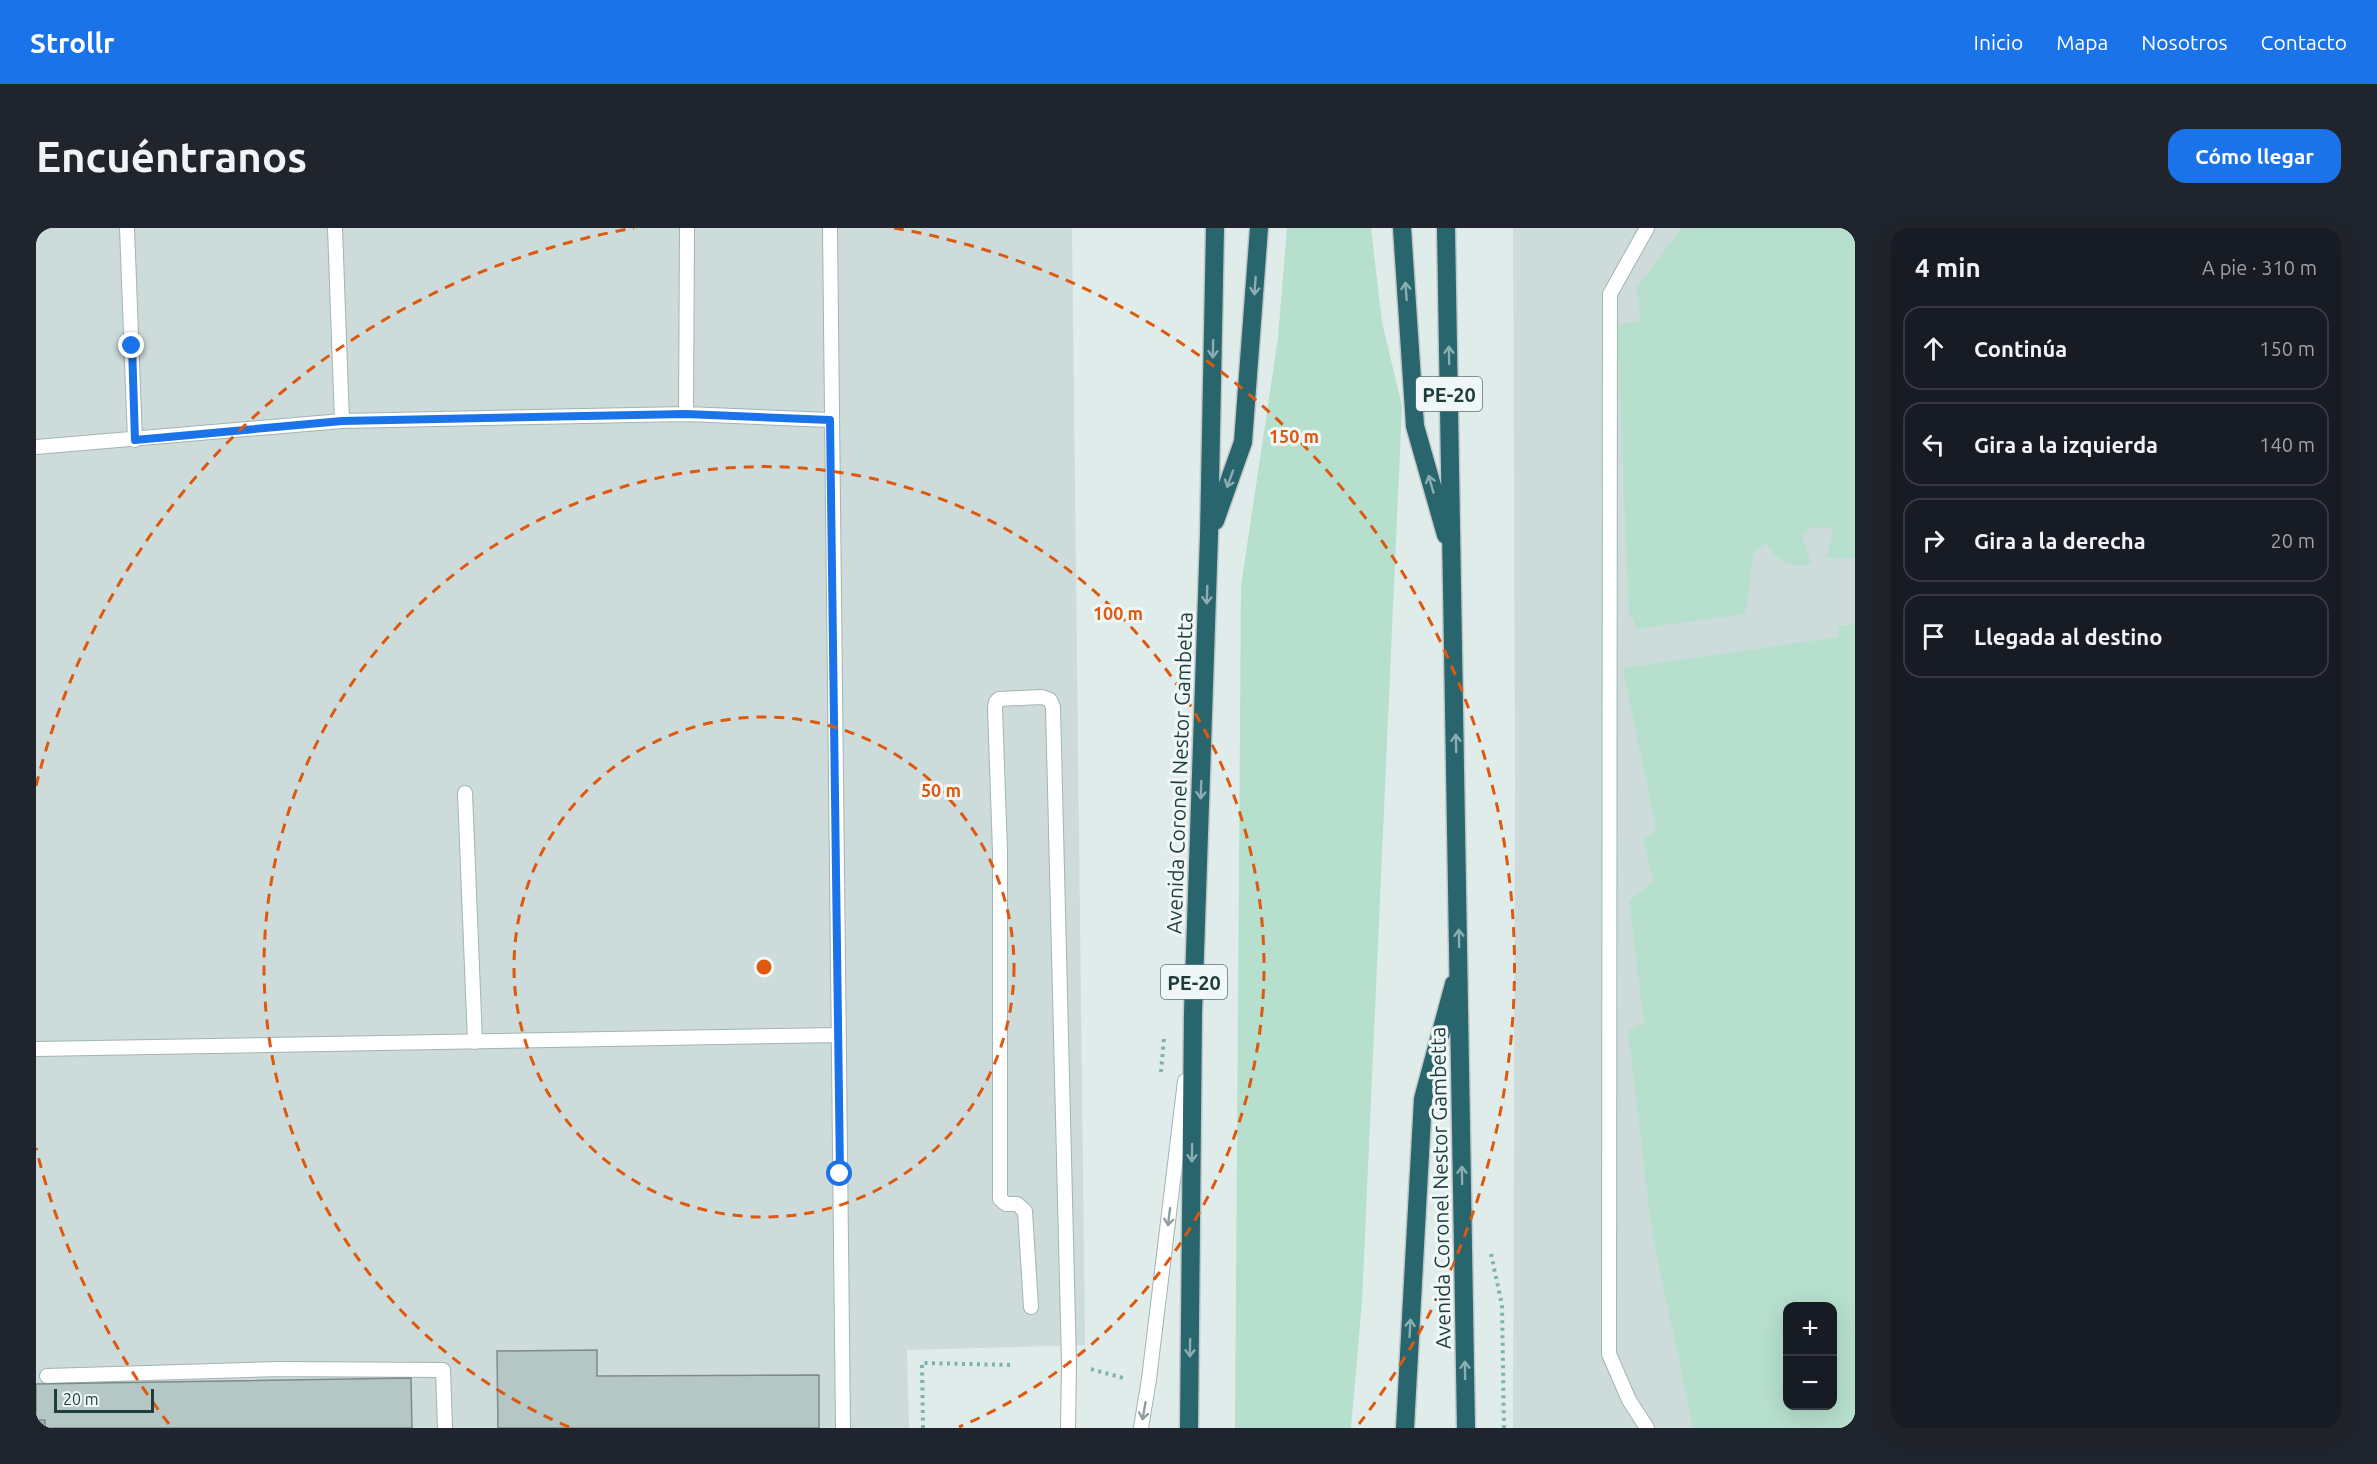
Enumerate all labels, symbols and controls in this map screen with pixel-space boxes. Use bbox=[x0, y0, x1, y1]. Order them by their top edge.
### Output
text: Strollr bbox=[30, 27, 115, 58]
text: Inicio bbox=[1974, 30, 2023, 54]
text: Mapa bbox=[2056, 30, 2108, 54]
text: Nosotros bbox=[2141, 30, 2228, 54]
text: Contacto bbox=[2261, 30, 2347, 54]
button: Cómo llegar bbox=[2168, 129, 2341, 183]
text: Encuéntranos bbox=[36, 133, 307, 180]
text: 4 min bbox=[1915, 253, 1981, 282]
text: A pie · 310 m bbox=[2202, 256, 2317, 279]
one-way arrow bbox=[1249, 276, 1260, 296]
one-way arrow bbox=[1400, 282, 1411, 302]
route end bbox=[118, 332, 144, 358]
icon: ahead bbox=[1917, 332, 1950, 365]
text: Continúa bbox=[1974, 336, 2067, 361]
text: 150 m bbox=[2259, 337, 2315, 360]
one-way arrow bbox=[1207, 339, 1218, 359]
one-way arrow bbox=[1443, 345, 1454, 365]
road number: PE-20 bbox=[1416, 377, 1482, 411]
text: 150 m bbox=[1269, 426, 1319, 446]
icon: left bbox=[1917, 428, 1950, 461]
text: Gira a la izquierda bbox=[1974, 432, 2158, 457]
text: 140 m bbox=[2259, 433, 2315, 456]
one-way arrow bbox=[1223, 469, 1234, 487]
one-way arrow bbox=[1425, 474, 1436, 493]
icon: right bbox=[1917, 524, 1950, 557]
text: Gira a la derecha bbox=[1974, 528, 2146, 553]
text: 20 m bbox=[2271, 529, 2315, 552]
one-way arrow bbox=[1201, 584, 1213, 604]
text: 100 m bbox=[1093, 603, 1143, 623]
street label: Avenida Coronel Nestor Gambetta bbox=[1161, 611, 1197, 935]
icon: arrive bbox=[1917, 620, 1950, 653]
text: Llegada al destino bbox=[1974, 624, 2162, 649]
one-way arrow bbox=[1450, 733, 1462, 753]
one-way arrow bbox=[1195, 779, 1206, 799]
text: 50 m bbox=[921, 780, 961, 800]
one-way arrow bbox=[1453, 928, 1465, 948]
centre of rings bbox=[754, 957, 774, 977]
road number: PE-20 bbox=[1161, 965, 1227, 999]
street label: Avenida Coronel Nestor Gambetta bbox=[1425, 1027, 1455, 1349]
one-way arrow bbox=[1186, 1142, 1198, 1162]
route start bbox=[826, 1160, 852, 1186]
one-way arrow bbox=[1457, 1165, 1468, 1185]
one-way arrow bbox=[1163, 1207, 1174, 1227]
map controls bbox=[1783, 1302, 1837, 1410]
button: + bbox=[1783, 1302, 1837, 1356]
one-way arrow bbox=[1405, 1318, 1416, 1338]
one-way arrow bbox=[1184, 1337, 1196, 1357]
button: − bbox=[1783, 1356, 1837, 1410]
one-way arrow bbox=[1459, 1360, 1471, 1380]
scale bar bbox=[54, 1386, 154, 1414]
text: 20 m bbox=[63, 1390, 99, 1408]
one-way arrow bbox=[1138, 1400, 1149, 1420]

